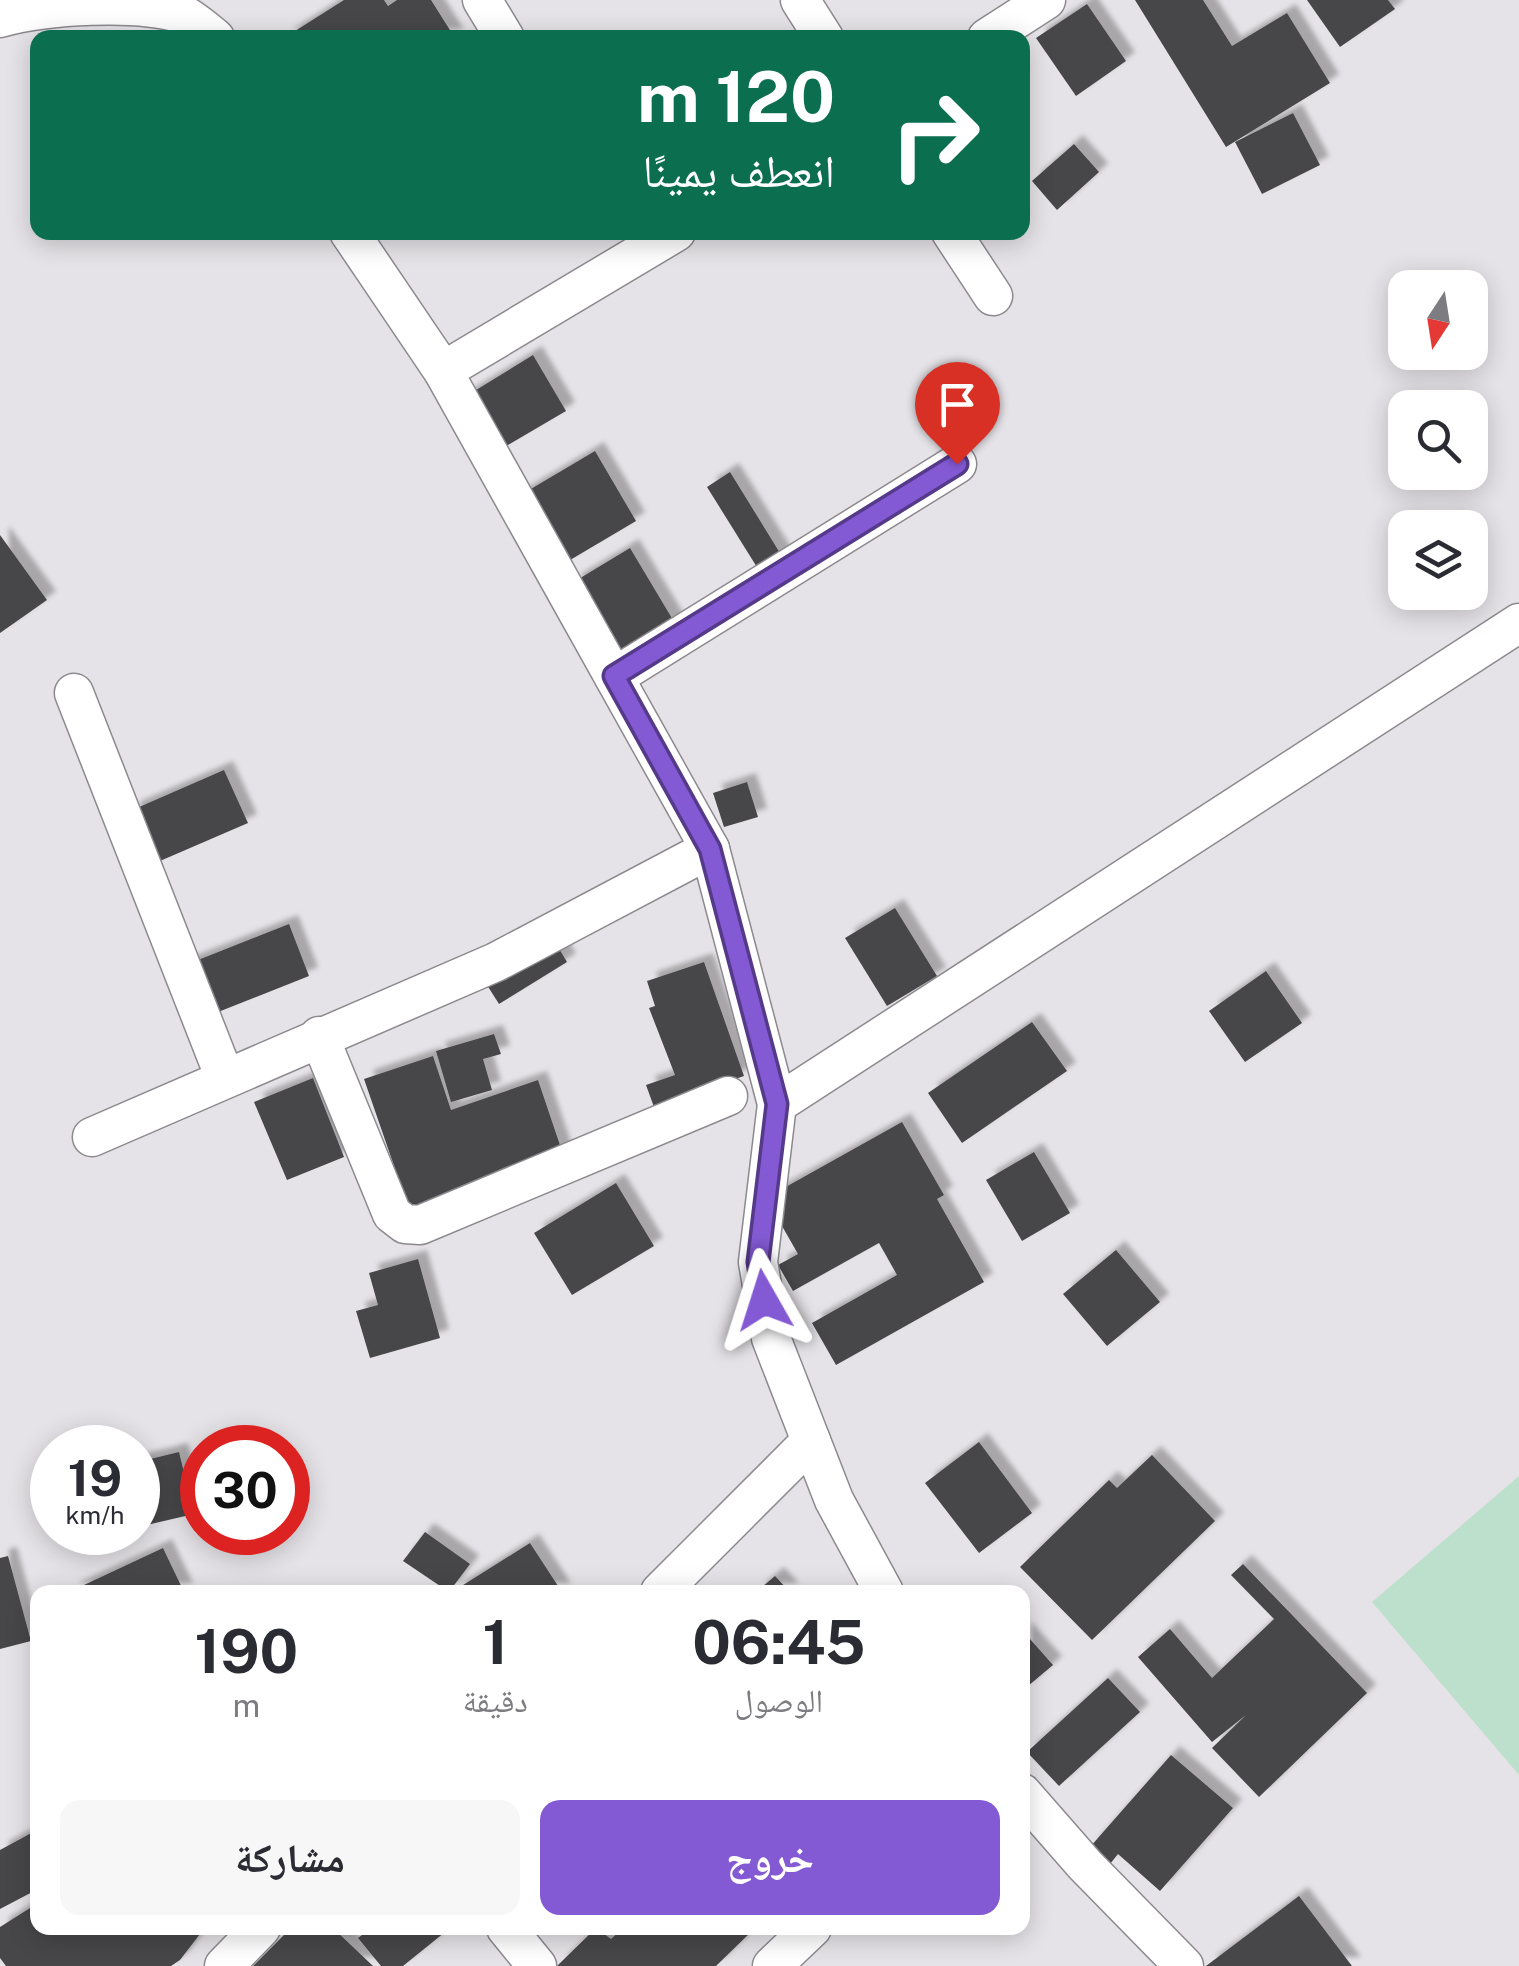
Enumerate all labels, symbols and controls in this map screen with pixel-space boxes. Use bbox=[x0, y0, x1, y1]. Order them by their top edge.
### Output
text: 120 m bbox=[637, 55, 835, 138]
icon: right bbox=[870, 70, 1000, 200]
text: انعطف يمينًا bbox=[643, 144, 835, 197]
north arrow bbox=[1388, 270, 1488, 370]
map controls bbox=[1388, 270, 1488, 610]
pin bbox=[915, 362, 1000, 465]
icon: arrive bbox=[930, 377, 985, 432]
button: search bbox=[1388, 390, 1488, 490]
button: layers bbox=[1388, 510, 1488, 610]
position arrow bbox=[712, 1248, 816, 1352]
speed limit sign: 30 bbox=[180, 1425, 310, 1555]
text: 19 bbox=[68, 1448, 122, 1507]
text: km/h bbox=[66, 1500, 124, 1530]
text: 1 bbox=[482, 1607, 508, 1678]
text: 06:45 bbox=[692, 1607, 866, 1678]
text: 190 bbox=[195, 1616, 298, 1687]
text: دقيقة bbox=[463, 1682, 528, 1719]
text: الوصول bbox=[735, 1682, 823, 1719]
text: m bbox=[233, 1687, 260, 1724]
button: مشاركة bbox=[60, 1800, 520, 1915]
button: خروج bbox=[540, 1800, 1000, 1915]

